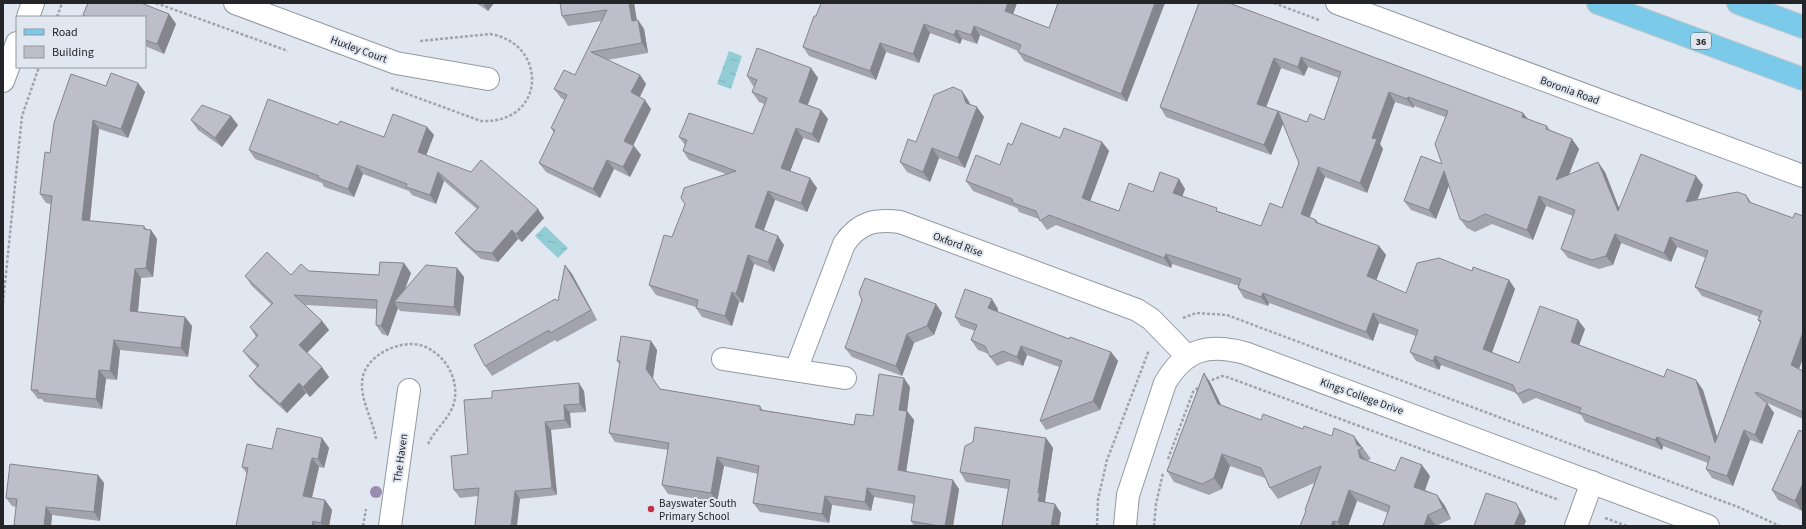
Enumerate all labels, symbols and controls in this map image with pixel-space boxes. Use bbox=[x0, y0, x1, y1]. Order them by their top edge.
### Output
legend bbox=[16, 16, 146, 68]
text: Road bbox=[52, 24, 78, 41]
street label: Huxley Court bbox=[328, 32, 390, 67]
road number: 36 bbox=[1691, 33, 1711, 49]
text: Building bbox=[52, 44, 94, 61]
street label: Boronia Road bbox=[1538, 73, 1602, 108]
street label: Oxford Rise bbox=[931, 229, 985, 261]
street label: Kings College Drive bbox=[1318, 374, 1406, 419]
street label: The Haven bbox=[390, 433, 411, 483]
place label: Bayswater South Primary School bbox=[659, 496, 737, 524]
marker: Bayswater South Primary School bbox=[646, 504, 656, 514]

